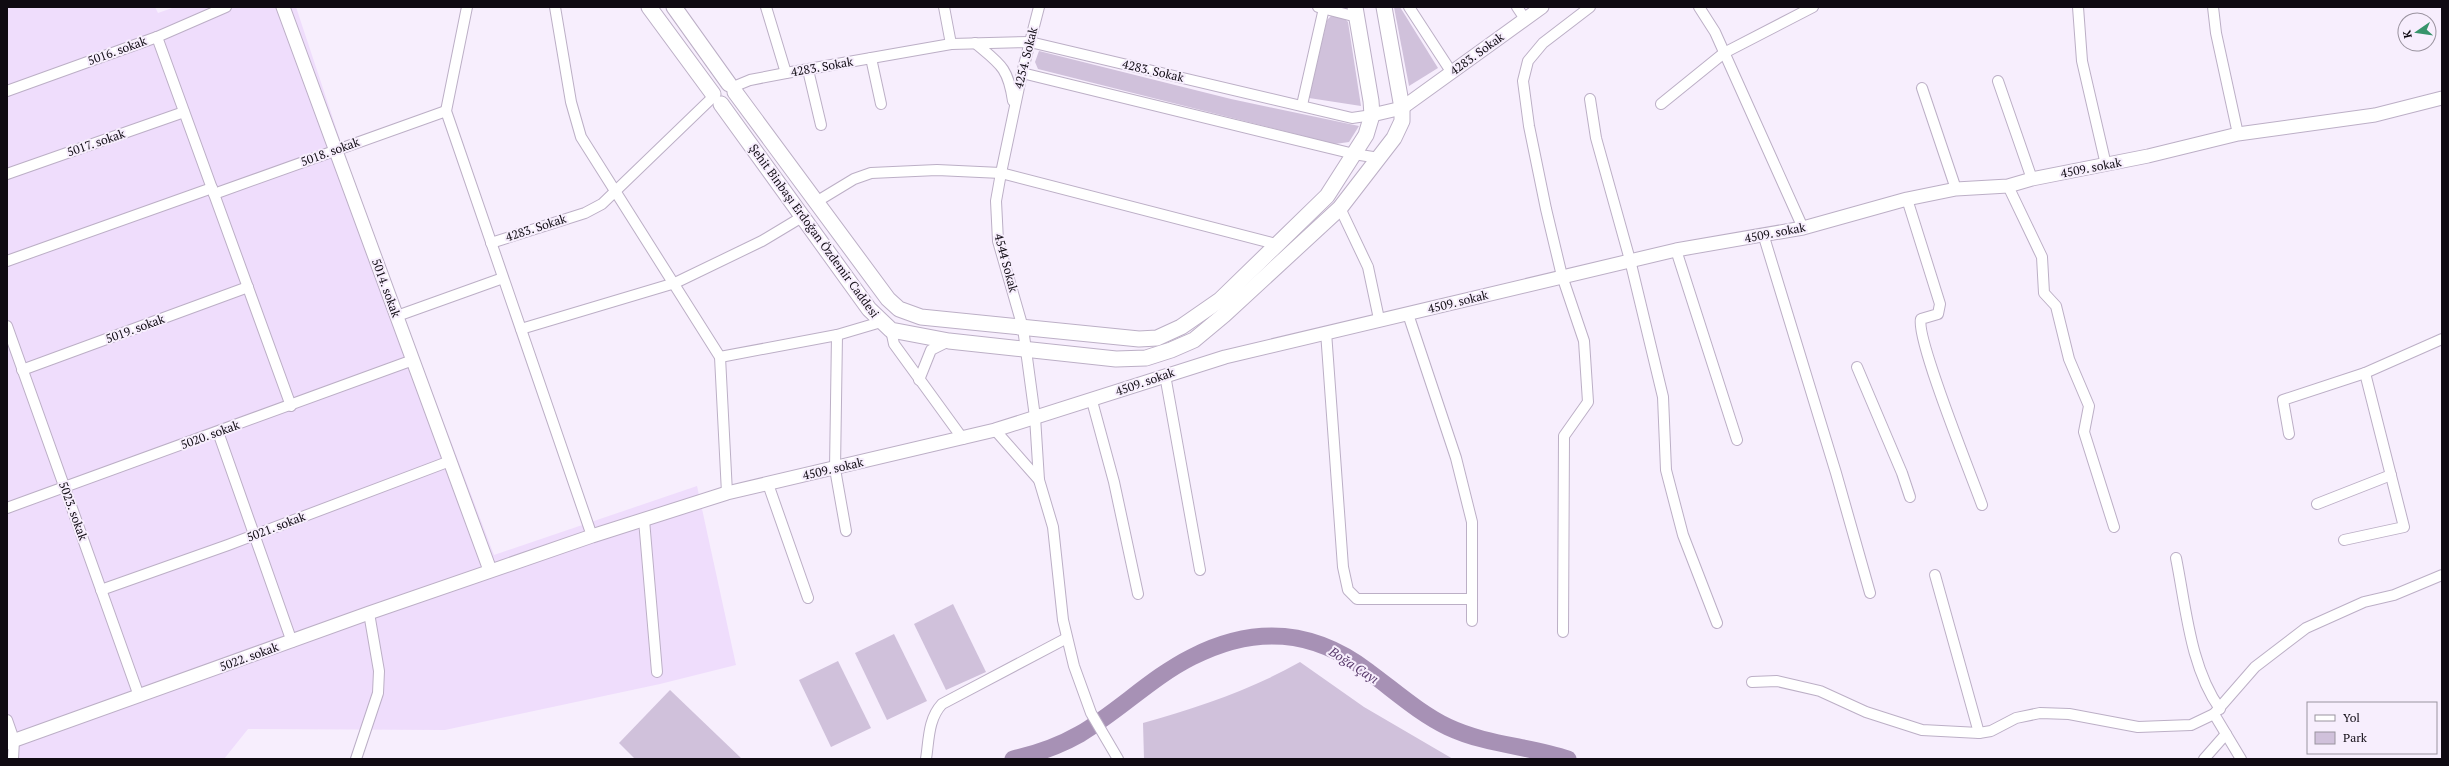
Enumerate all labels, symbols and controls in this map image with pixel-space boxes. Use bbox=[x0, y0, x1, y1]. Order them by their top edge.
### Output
north arrow bbox=[2397, 12, 2437, 52]
street label: 4254. Sokak bbox=[1011, 25, 1041, 90]
street label: 4283. Sokak bbox=[1447, 29, 1507, 78]
text: K bbox=[2400, 29, 2415, 40]
street label: 5016. sokak bbox=[85, 33, 149, 68]
street label: 4283. Sokak bbox=[790, 54, 855, 79]
street label: 4283. Sokak bbox=[1121, 56, 1186, 85]
street label: 5017. sokak bbox=[65, 125, 128, 159]
street label: 5018. sokak bbox=[298, 134, 362, 169]
street label: Şehit Binbaşı Erdoğan Özdemir Caddesi bbox=[746, 141, 883, 321]
street label: 4509. sokak bbox=[2059, 154, 2123, 181]
street label: 4283. Sokak bbox=[504, 210, 569, 244]
street label: 4509. sokak bbox=[1743, 219, 1807, 246]
street label: 4544 Sokak bbox=[991, 232, 1022, 295]
street label: 5014. sokak bbox=[369, 256, 404, 320]
street label: 4509. sokak bbox=[1426, 287, 1490, 316]
street label: 5019. sokak bbox=[103, 311, 167, 346]
street label: 4509. sokak bbox=[1113, 364, 1177, 399]
street label: 5020. sokak bbox=[178, 417, 242, 452]
street label: 4509. sokak bbox=[801, 454, 865, 483]
street label: 5023. sokak bbox=[56, 479, 91, 543]
street label: 5021. sokak bbox=[244, 508, 308, 545]
street label: 5022. sokak bbox=[217, 639, 281, 674]
water label: Boğa Çayı bbox=[1325, 642, 1382, 688]
legend bbox=[2307, 702, 2437, 754]
text: Yol bbox=[2343, 710, 2360, 725]
text: Park bbox=[2343, 730, 2368, 745]

